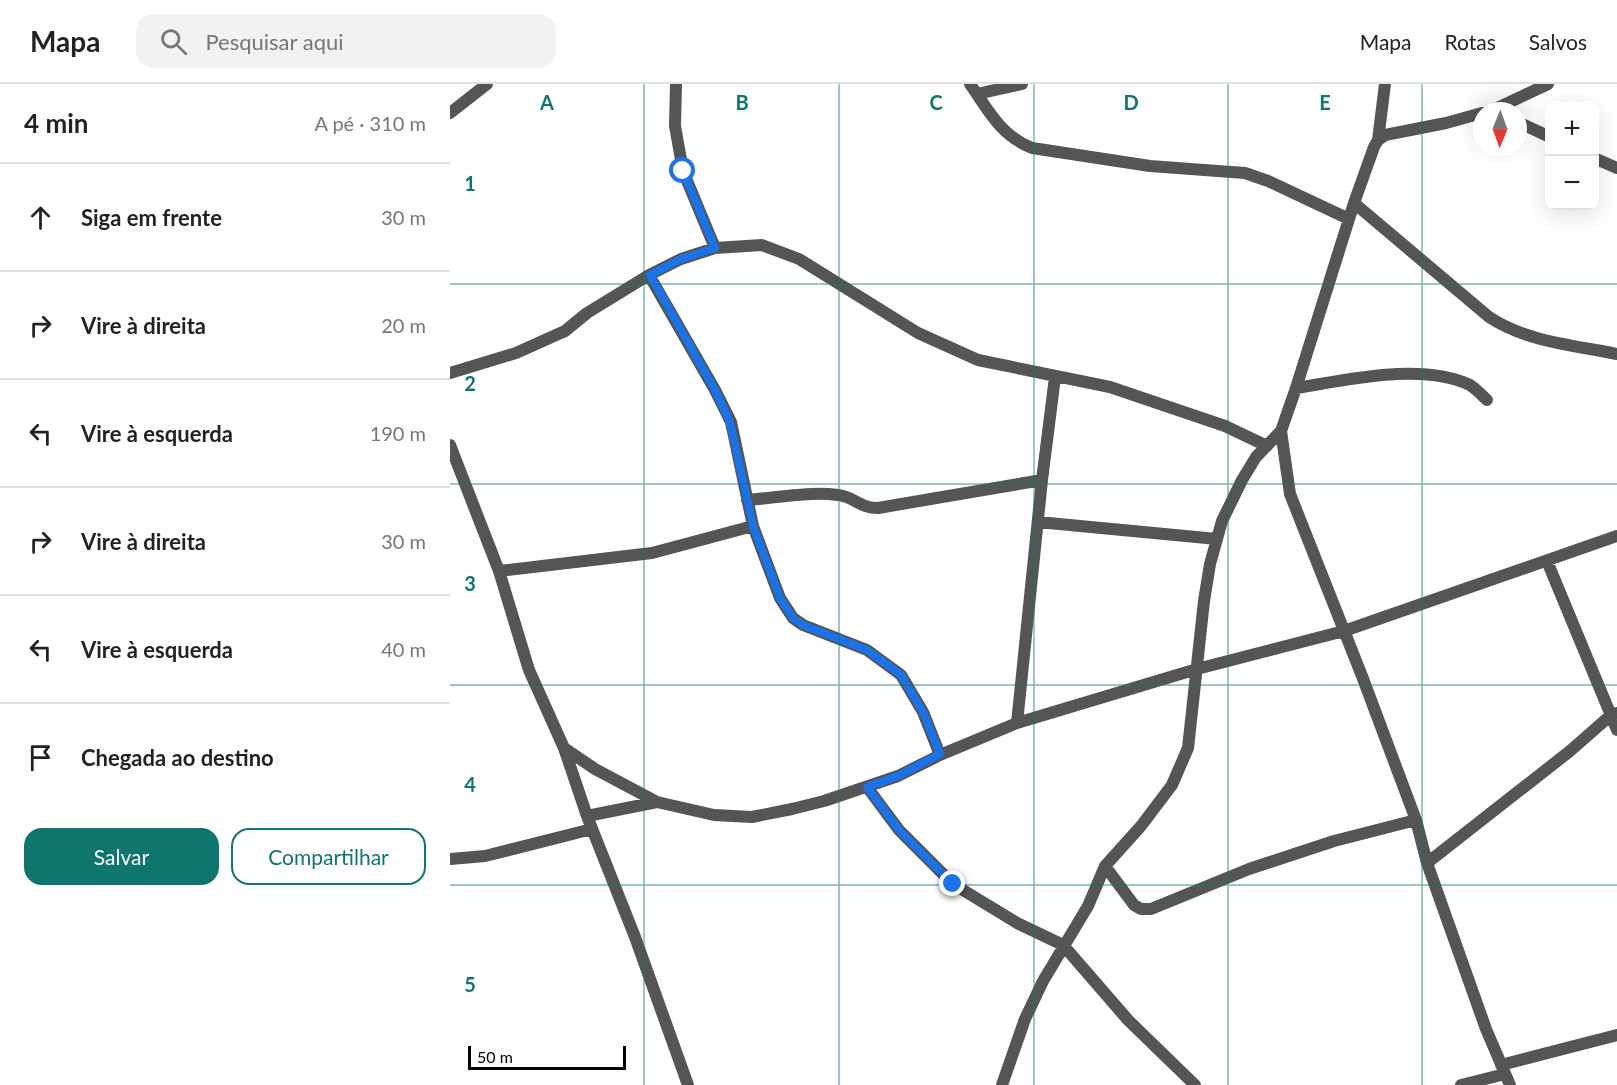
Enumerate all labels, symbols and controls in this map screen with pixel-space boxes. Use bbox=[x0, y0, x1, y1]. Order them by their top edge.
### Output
search box bbox=[136, 14, 556, 68]
text: Mapa bbox=[30, 24, 100, 58]
icon: search bbox=[157, 25, 190, 58]
text: Pesquisar aqui bbox=[205, 28, 344, 55]
text: Mapa bbox=[1360, 29, 1412, 54]
text: Rotas bbox=[1445, 29, 1496, 54]
text: Salvos bbox=[1529, 29, 1587, 54]
text: A bbox=[539, 90, 554, 114]
text: B bbox=[735, 90, 749, 114]
text: C bbox=[929, 90, 943, 114]
text: D bbox=[1123, 90, 1139, 114]
text: E bbox=[1319, 90, 1331, 114]
north arrow bbox=[1473, 102, 1527, 156]
map controls bbox=[1545, 102, 1599, 210]
button: + bbox=[1545, 102, 1599, 156]
text: 4 min bbox=[24, 107, 88, 139]
text: A pé · 310 m bbox=[314, 111, 426, 135]
button: − bbox=[1545, 156, 1599, 210]
route start bbox=[669, 157, 695, 183]
text: 1 bbox=[464, 171, 476, 195]
icon: ahead bbox=[24, 201, 57, 234]
text: Siga em frente bbox=[81, 204, 222, 231]
text: 30 m bbox=[381, 205, 426, 229]
icon: right bbox=[24, 309, 57, 342]
text: Vire à direita bbox=[81, 312, 206, 339]
text: 20 m bbox=[381, 313, 426, 337]
text: 2 bbox=[464, 371, 476, 395]
icon: left bbox=[24, 417, 57, 450]
text: Vire à esquerda bbox=[81, 420, 233, 447]
text: 190 m bbox=[370, 421, 426, 445]
icon: right bbox=[24, 525, 57, 558]
text: Vire à direita bbox=[81, 528, 206, 555]
text: 30 m bbox=[381, 529, 426, 553]
text: 3 bbox=[464, 571, 476, 595]
icon: left bbox=[24, 633, 57, 666]
text: Vire à esquerda bbox=[81, 636, 233, 663]
text: 40 m bbox=[381, 637, 426, 661]
icon: arrive bbox=[24, 741, 57, 774]
text: Chegada ao destino bbox=[81, 744, 274, 771]
text: 4 bbox=[464, 772, 476, 796]
button: Salvar bbox=[24, 828, 219, 885]
button: Compartilhar bbox=[231, 828, 426, 885]
route end bbox=[939, 870, 965, 896]
text: 5 bbox=[464, 972, 476, 996]
scale bar bbox=[468, 1043, 626, 1070]
text: 50 m bbox=[477, 1047, 513, 1066]

